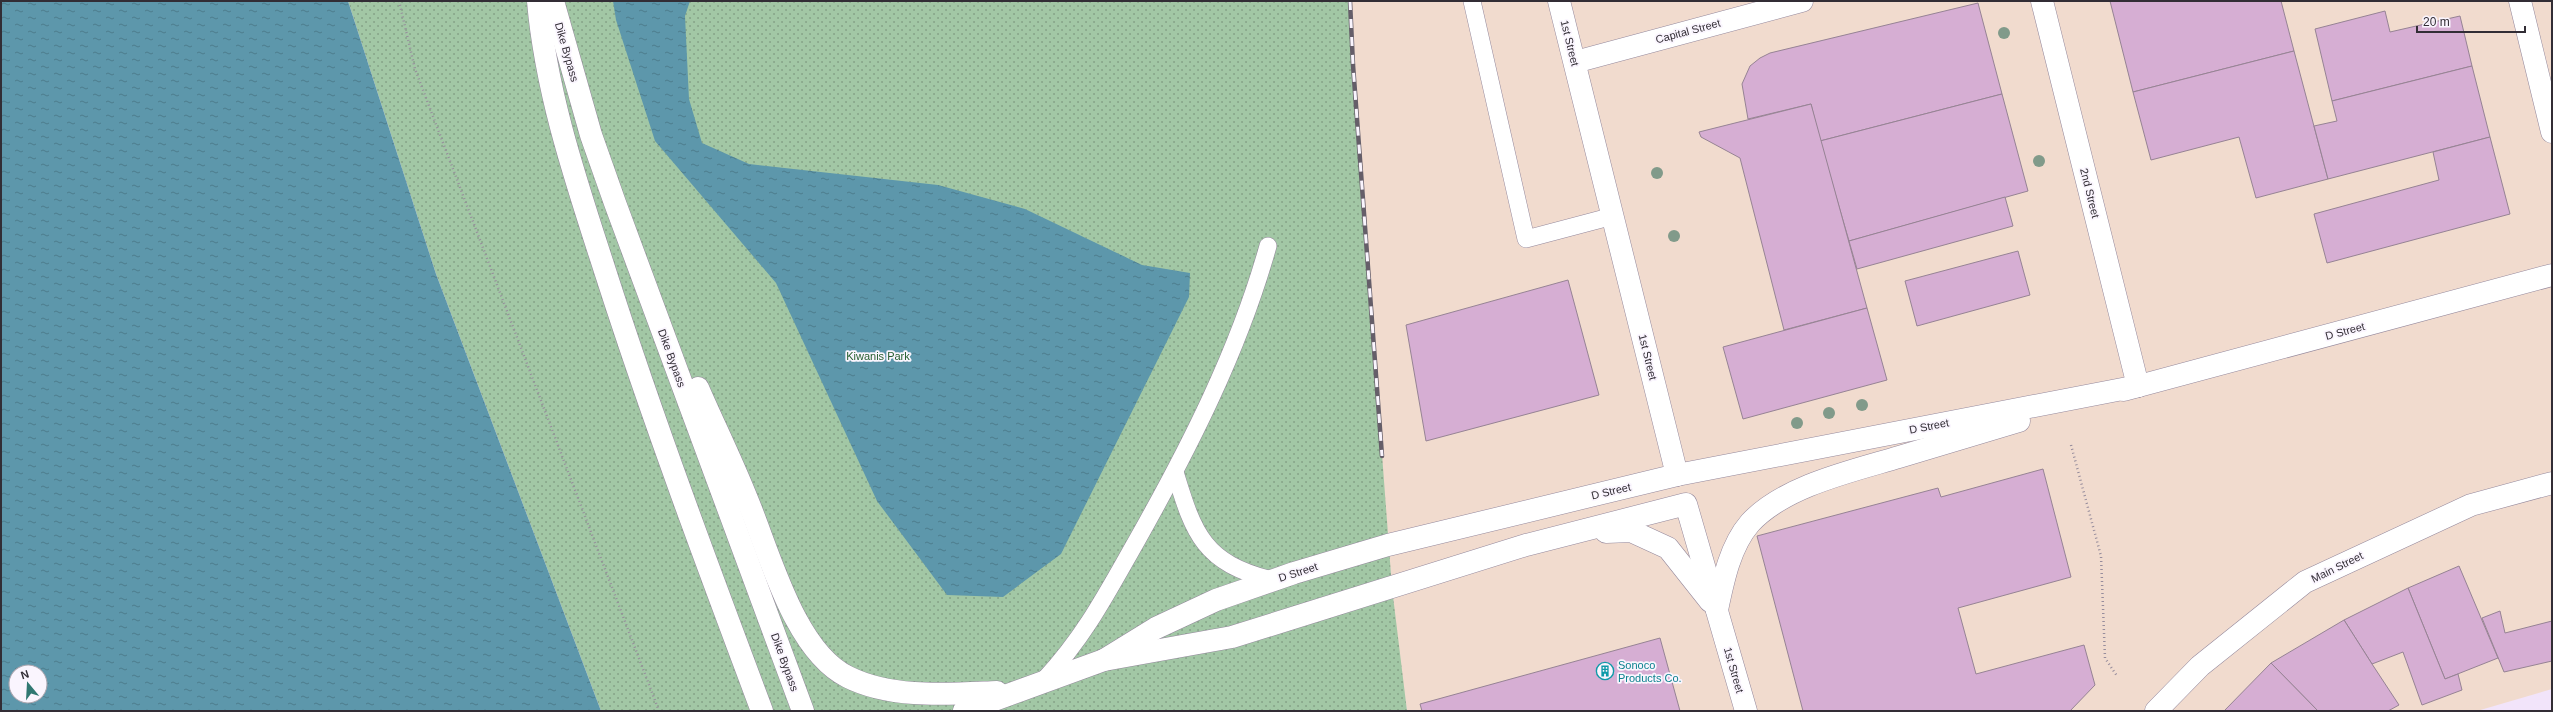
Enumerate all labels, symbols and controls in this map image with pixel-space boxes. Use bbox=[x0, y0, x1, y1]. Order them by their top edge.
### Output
scale bar bbox=[2417, 8, 2525, 34]
text: 20 m bbox=[2423, 15, 2450, 29]
street label: Capital Street bbox=[1654, 17, 1722, 45]
street label: 1st Street bbox=[1558, 19, 1582, 67]
street label: Dike Bypass bbox=[553, 21, 581, 84]
street label: 2nd Street bbox=[2078, 167, 2102, 219]
street label: D Street bbox=[2324, 320, 2366, 342]
street label: Dike Bypass bbox=[656, 327, 688, 389]
street label: 1st Street bbox=[1636, 333, 1660, 381]
park label: Kiwanis Park bbox=[846, 350, 910, 362]
street label: D Street bbox=[1908, 416, 1950, 436]
street label: D Street bbox=[1590, 481, 1632, 501]
street label: Main Street bbox=[2309, 549, 2365, 585]
street label: D Street bbox=[1277, 560, 1319, 584]
street label: Dike Bypass bbox=[769, 631, 801, 693]
street label: 1st Street bbox=[1722, 646, 1746, 694]
place label: Sonoco Products Co. bbox=[1618, 659, 1682, 684]
building icon: Sonoco Products Co. bbox=[1595, 661, 1615, 681]
north arrow bbox=[8, 664, 48, 704]
text: N bbox=[19, 668, 31, 681]

